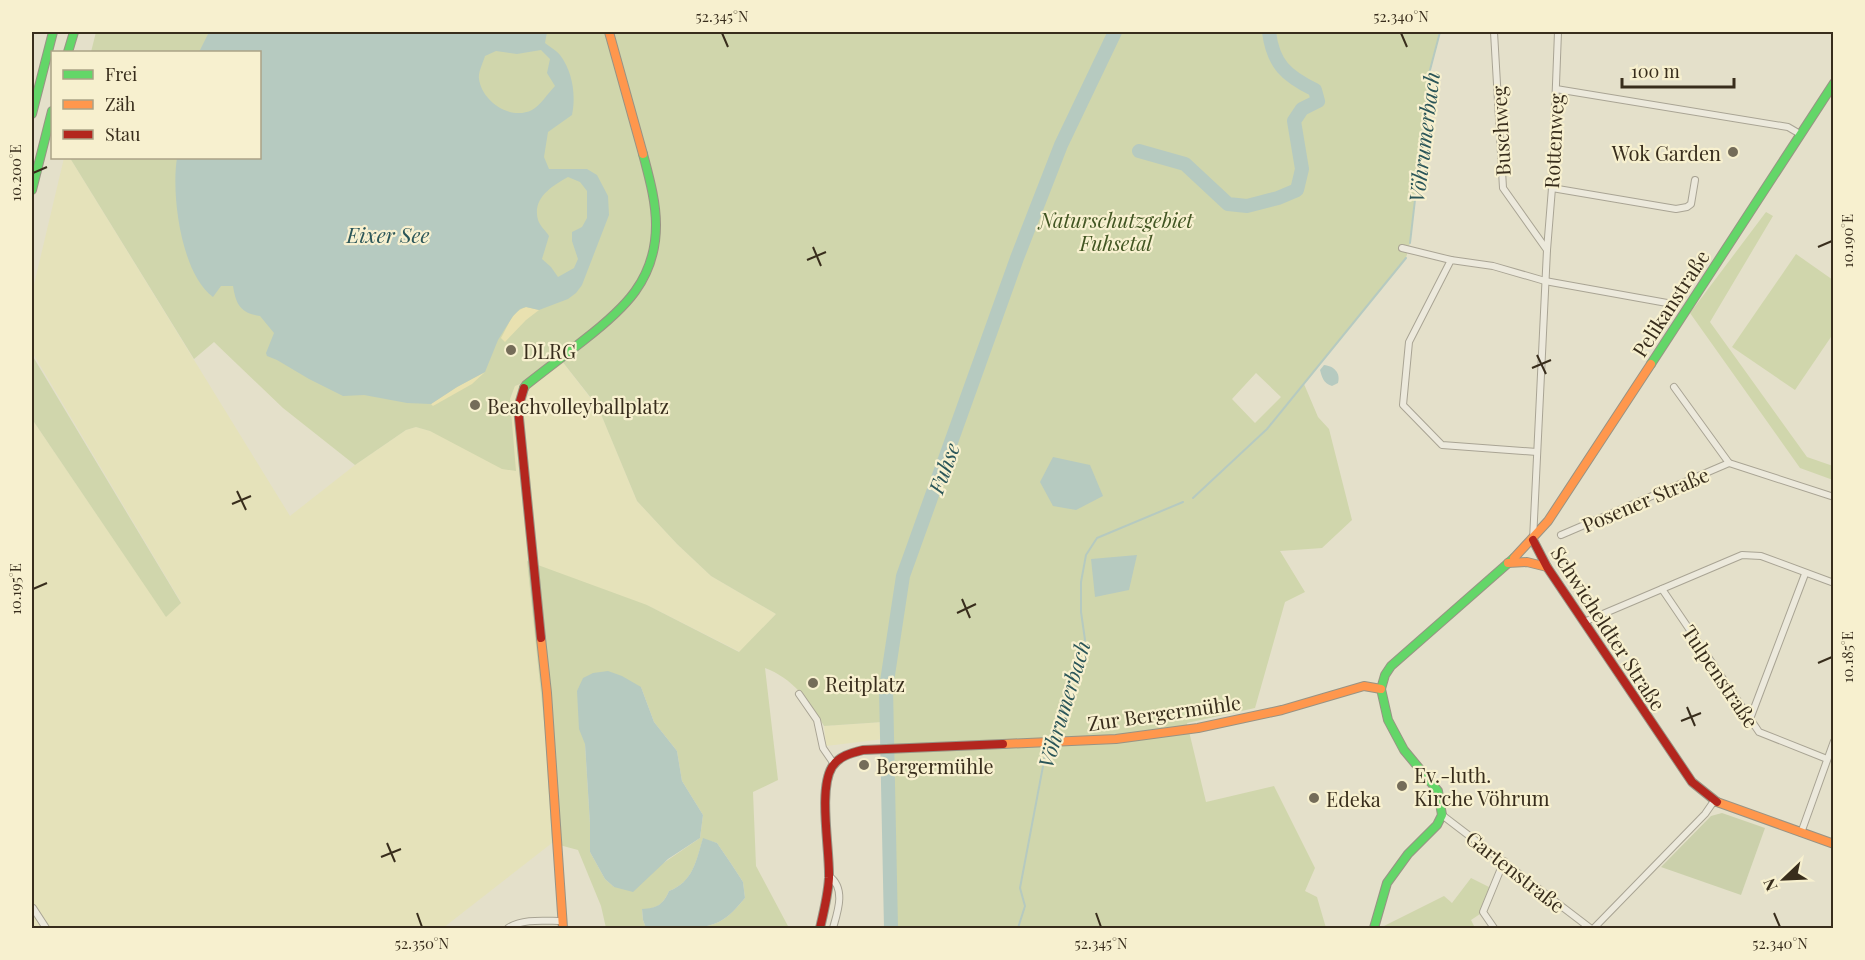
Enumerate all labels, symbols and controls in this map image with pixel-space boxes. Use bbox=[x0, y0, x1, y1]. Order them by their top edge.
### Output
text: 52.345°N bbox=[695, 6, 749, 26]
text: 52.340°N bbox=[1373, 6, 1429, 26]
legend bbox=[51, 51, 261, 159]
scale bar bbox=[1622, 51, 1734, 89]
text: 100 m bbox=[1631, 59, 1680, 83]
text: Frei bbox=[105, 62, 137, 86]
water label: Vöhrumerbach bbox=[1401, 70, 1445, 204]
street label: Buschweg bbox=[1484, 85, 1516, 177]
text: Zäh bbox=[105, 92, 136, 116]
street label: Rottenweg bbox=[1537, 92, 1569, 189]
text: Stau bbox=[105, 122, 141, 146]
place label: Wok Garden bbox=[1611, 139, 1721, 166]
text: 10.200°E bbox=[5, 144, 25, 202]
marker: Wok Garden bbox=[1726, 145, 1740, 159]
park label: Naturschutzgebiet Fuhsetal bbox=[1037, 206, 1194, 256]
text: 10.190°E bbox=[1837, 214, 1857, 268]
water label: Eixer See bbox=[345, 220, 430, 248]
street label: Pelikanstraße bbox=[1625, 244, 1715, 362]
place label: DLRG bbox=[523, 337, 576, 364]
marker: DLRG bbox=[504, 343, 518, 357]
place label: Beachvolleyballplatz bbox=[487, 392, 669, 419]
marker: Beachvolleyballplatz bbox=[468, 398, 482, 412]
water label: Fuhse bbox=[921, 439, 965, 498]
street label: Posener Straße bbox=[1577, 460, 1713, 538]
street label: Schwicheldter Straße bbox=[1546, 540, 1672, 716]
text: 10.195°E bbox=[5, 563, 25, 615]
street label: Tulpenstraße bbox=[1677, 619, 1765, 733]
text: 10.185°E bbox=[1837, 631, 1857, 683]
water label: Vöhrumerbach bbox=[1030, 637, 1096, 771]
place label: Reitplatz bbox=[825, 670, 905, 697]
marker: Reitplatz bbox=[806, 676, 820, 690]
street label: Zur Bergermühle bbox=[1086, 688, 1242, 736]
place label: Bergermühle bbox=[876, 752, 994, 779]
marker: Bergermühle bbox=[857, 758, 871, 772]
place label: Ev.-luth. Kirche Vöhrum bbox=[1414, 761, 1550, 811]
marker: Ev.-luth. Kirche Vöhrum bbox=[1395, 779, 1409, 793]
place label: Edeka bbox=[1326, 785, 1381, 812]
marker: Edeka bbox=[1307, 791, 1321, 805]
street label: Gartenstraße bbox=[1461, 824, 1571, 918]
north arrow bbox=[1754, 849, 1814, 909]
text: N bbox=[1758, 875, 1782, 894]
text: 52.350°N bbox=[395, 933, 450, 953]
text: 52.345°N bbox=[1074, 933, 1128, 953]
text: 52.340°N bbox=[1752, 933, 1808, 953]

